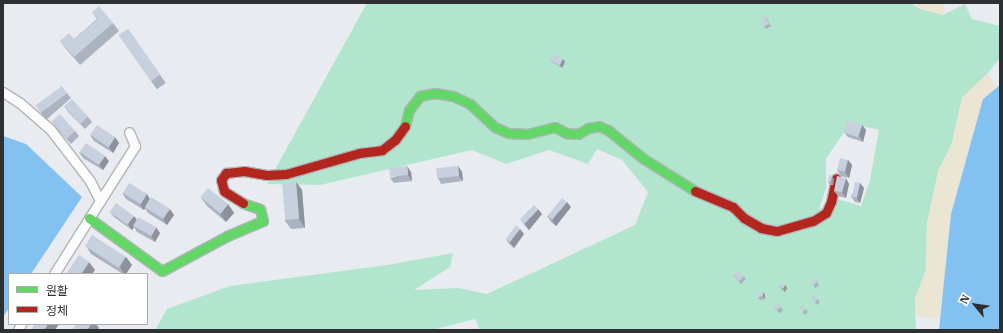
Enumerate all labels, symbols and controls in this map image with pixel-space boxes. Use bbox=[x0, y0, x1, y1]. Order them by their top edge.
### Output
legend bbox=[8, 273, 148, 325]
text: 원활 bbox=[46, 283, 68, 298]
north arrow bbox=[955, 285, 995, 325]
text: N bbox=[956, 292, 973, 306]
text: 정체 bbox=[46, 303, 68, 318]

